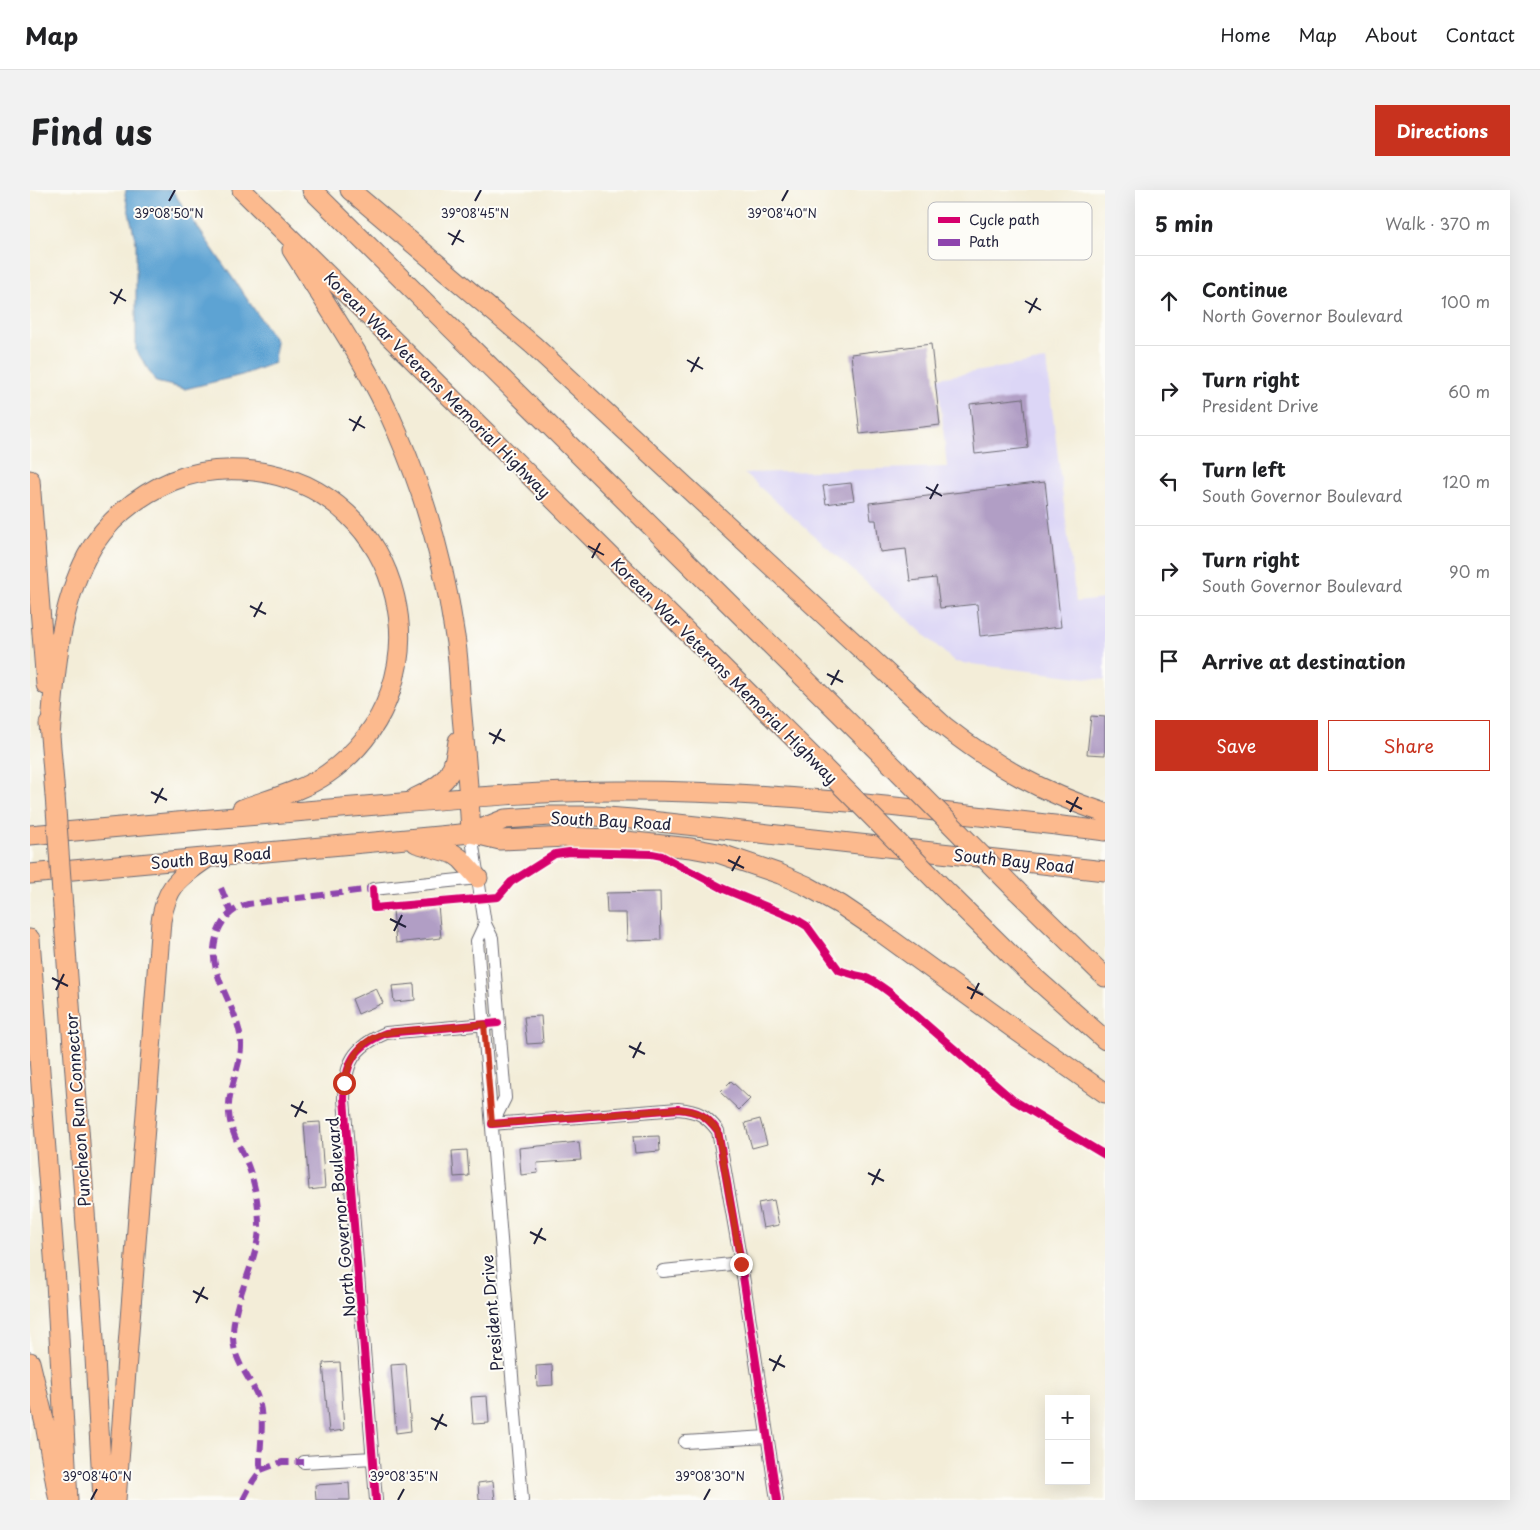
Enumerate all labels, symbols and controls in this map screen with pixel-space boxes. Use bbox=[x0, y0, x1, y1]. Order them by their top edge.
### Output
text: Map bbox=[25, 17, 78, 53]
text: Home bbox=[1220, 21, 1270, 48]
text: Map bbox=[1298, 21, 1337, 48]
text: About bbox=[1365, 21, 1417, 48]
text: Contact bbox=[1445, 21, 1515, 48]
text: Find us bbox=[30, 104, 152, 157]
button: Directions bbox=[1375, 105, 1510, 156]
legend bbox=[928, 202, 1092, 260]
text: 39°08'50"N bbox=[134, 204, 204, 222]
text: 39°08'45"N bbox=[441, 204, 509, 222]
text: 39°08'40"N bbox=[747, 204, 817, 222]
text: 5 min bbox=[1155, 207, 1213, 239]
text: Cycle path bbox=[969, 209, 1040, 230]
text: Walk · 370 m bbox=[1385, 211, 1490, 235]
text: Path bbox=[969, 231, 999, 252]
street label: Korean War Veterans Memorial Highway bbox=[319, 265, 557, 503]
text: Continue bbox=[1202, 275, 1288, 303]
icon: ahead bbox=[1155, 287, 1183, 315]
text: 100 m bbox=[1441, 289, 1490, 313]
text: North Governor Boulevard bbox=[1202, 303, 1403, 327]
text: Turn right bbox=[1202, 365, 1300, 393]
icon: right bbox=[1155, 377, 1183, 405]
text: 60 m bbox=[1448, 379, 1490, 403]
text: President Drive bbox=[1202, 393, 1319, 417]
text: Turn left bbox=[1202, 455, 1286, 483]
icon: left bbox=[1155, 467, 1183, 495]
text: 120 m bbox=[1443, 469, 1490, 493]
text: South Governor Boulevard bbox=[1202, 483, 1402, 507]
text: Turn right bbox=[1202, 545, 1300, 573]
street label: Korean War Veterans Memorial Highway bbox=[606, 551, 844, 789]
icon: right bbox=[1155, 557, 1183, 585]
text: 90 m bbox=[1449, 559, 1490, 583]
text: South Governor Boulevard bbox=[1202, 573, 1402, 597]
icon: arrive bbox=[1155, 647, 1183, 675]
text: Arrive at destination bbox=[1202, 647, 1406, 675]
button: Save bbox=[1155, 720, 1318, 771]
button: Share bbox=[1328, 720, 1490, 771]
street label: South Bay Road bbox=[550, 805, 672, 835]
street label: South Bay Road bbox=[150, 840, 272, 874]
street label: South Bay Road bbox=[953, 842, 1075, 878]
street label: Puncheon Run Connector bbox=[58, 1012, 96, 1208]
route start bbox=[333, 1072, 356, 1095]
street label: North Governor Boulevard bbox=[319, 1116, 361, 1318]
route end bbox=[730, 1253, 753, 1276]
street label: President Drive bbox=[474, 1254, 508, 1372]
map controls bbox=[1045, 1395, 1090, 1485]
button: + bbox=[1045, 1395, 1090, 1440]
button: − bbox=[1045, 1440, 1090, 1485]
text: 39°08'40"N bbox=[62, 1467, 132, 1485]
text: 39°08'35"N bbox=[370, 1467, 438, 1485]
text: 39°08'30"N bbox=[675, 1467, 745, 1485]

